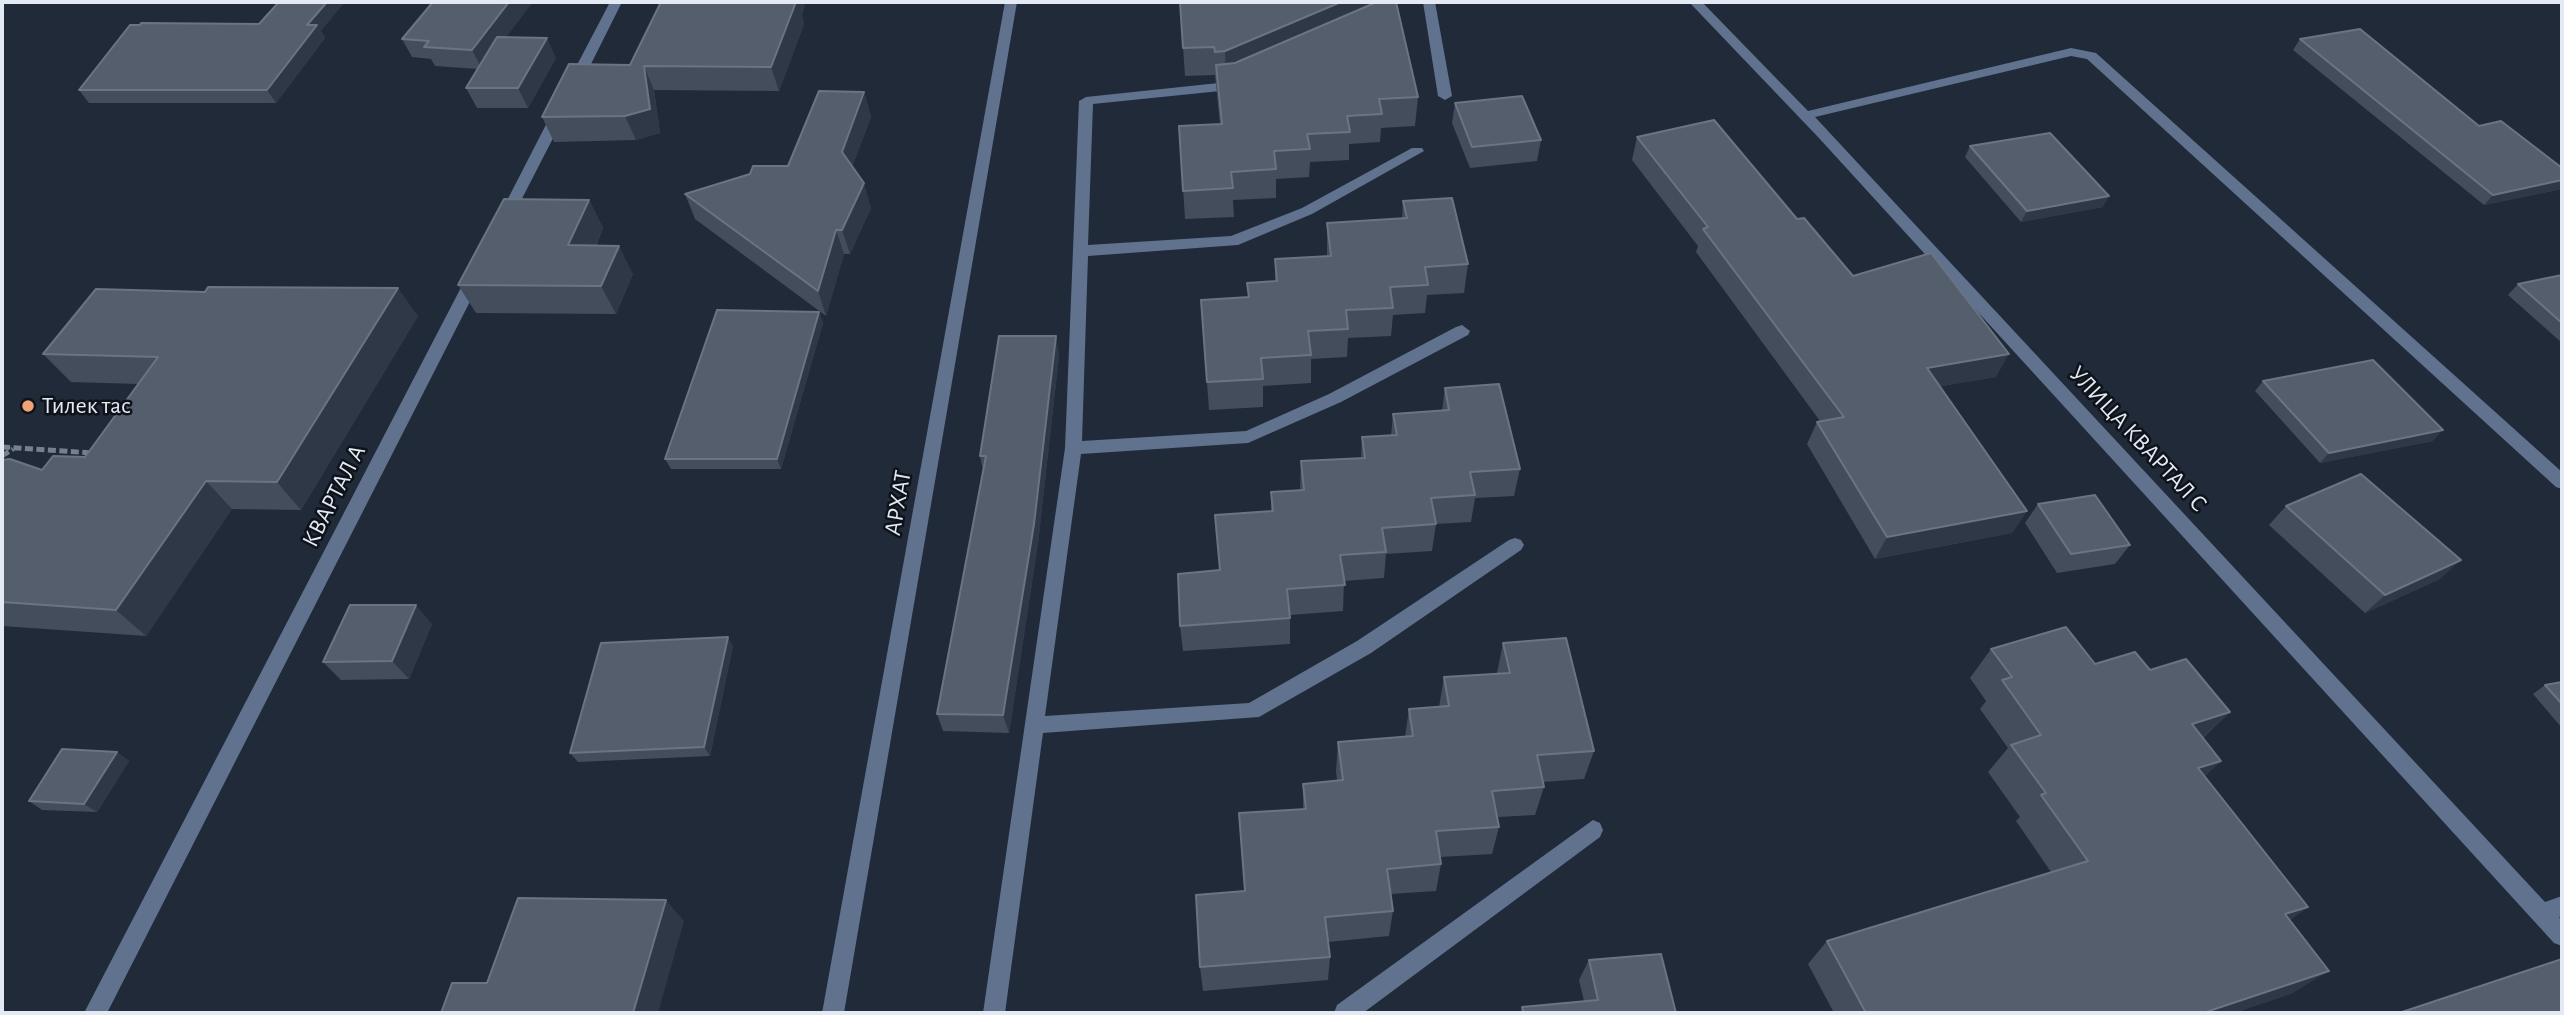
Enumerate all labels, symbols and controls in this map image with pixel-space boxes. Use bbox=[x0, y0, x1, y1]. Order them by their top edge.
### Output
street label: УЛИЦА КВАРТАЛ С bbox=[2063, 360, 2213, 518]
place label: Тилек тас bbox=[42, 392, 131, 420]
marker: Тилек тас bbox=[20, 398, 36, 414]
street label: КВАРТАЛ А bbox=[296, 440, 372, 552]
street label: АРХАТ bbox=[878, 468, 918, 538]

